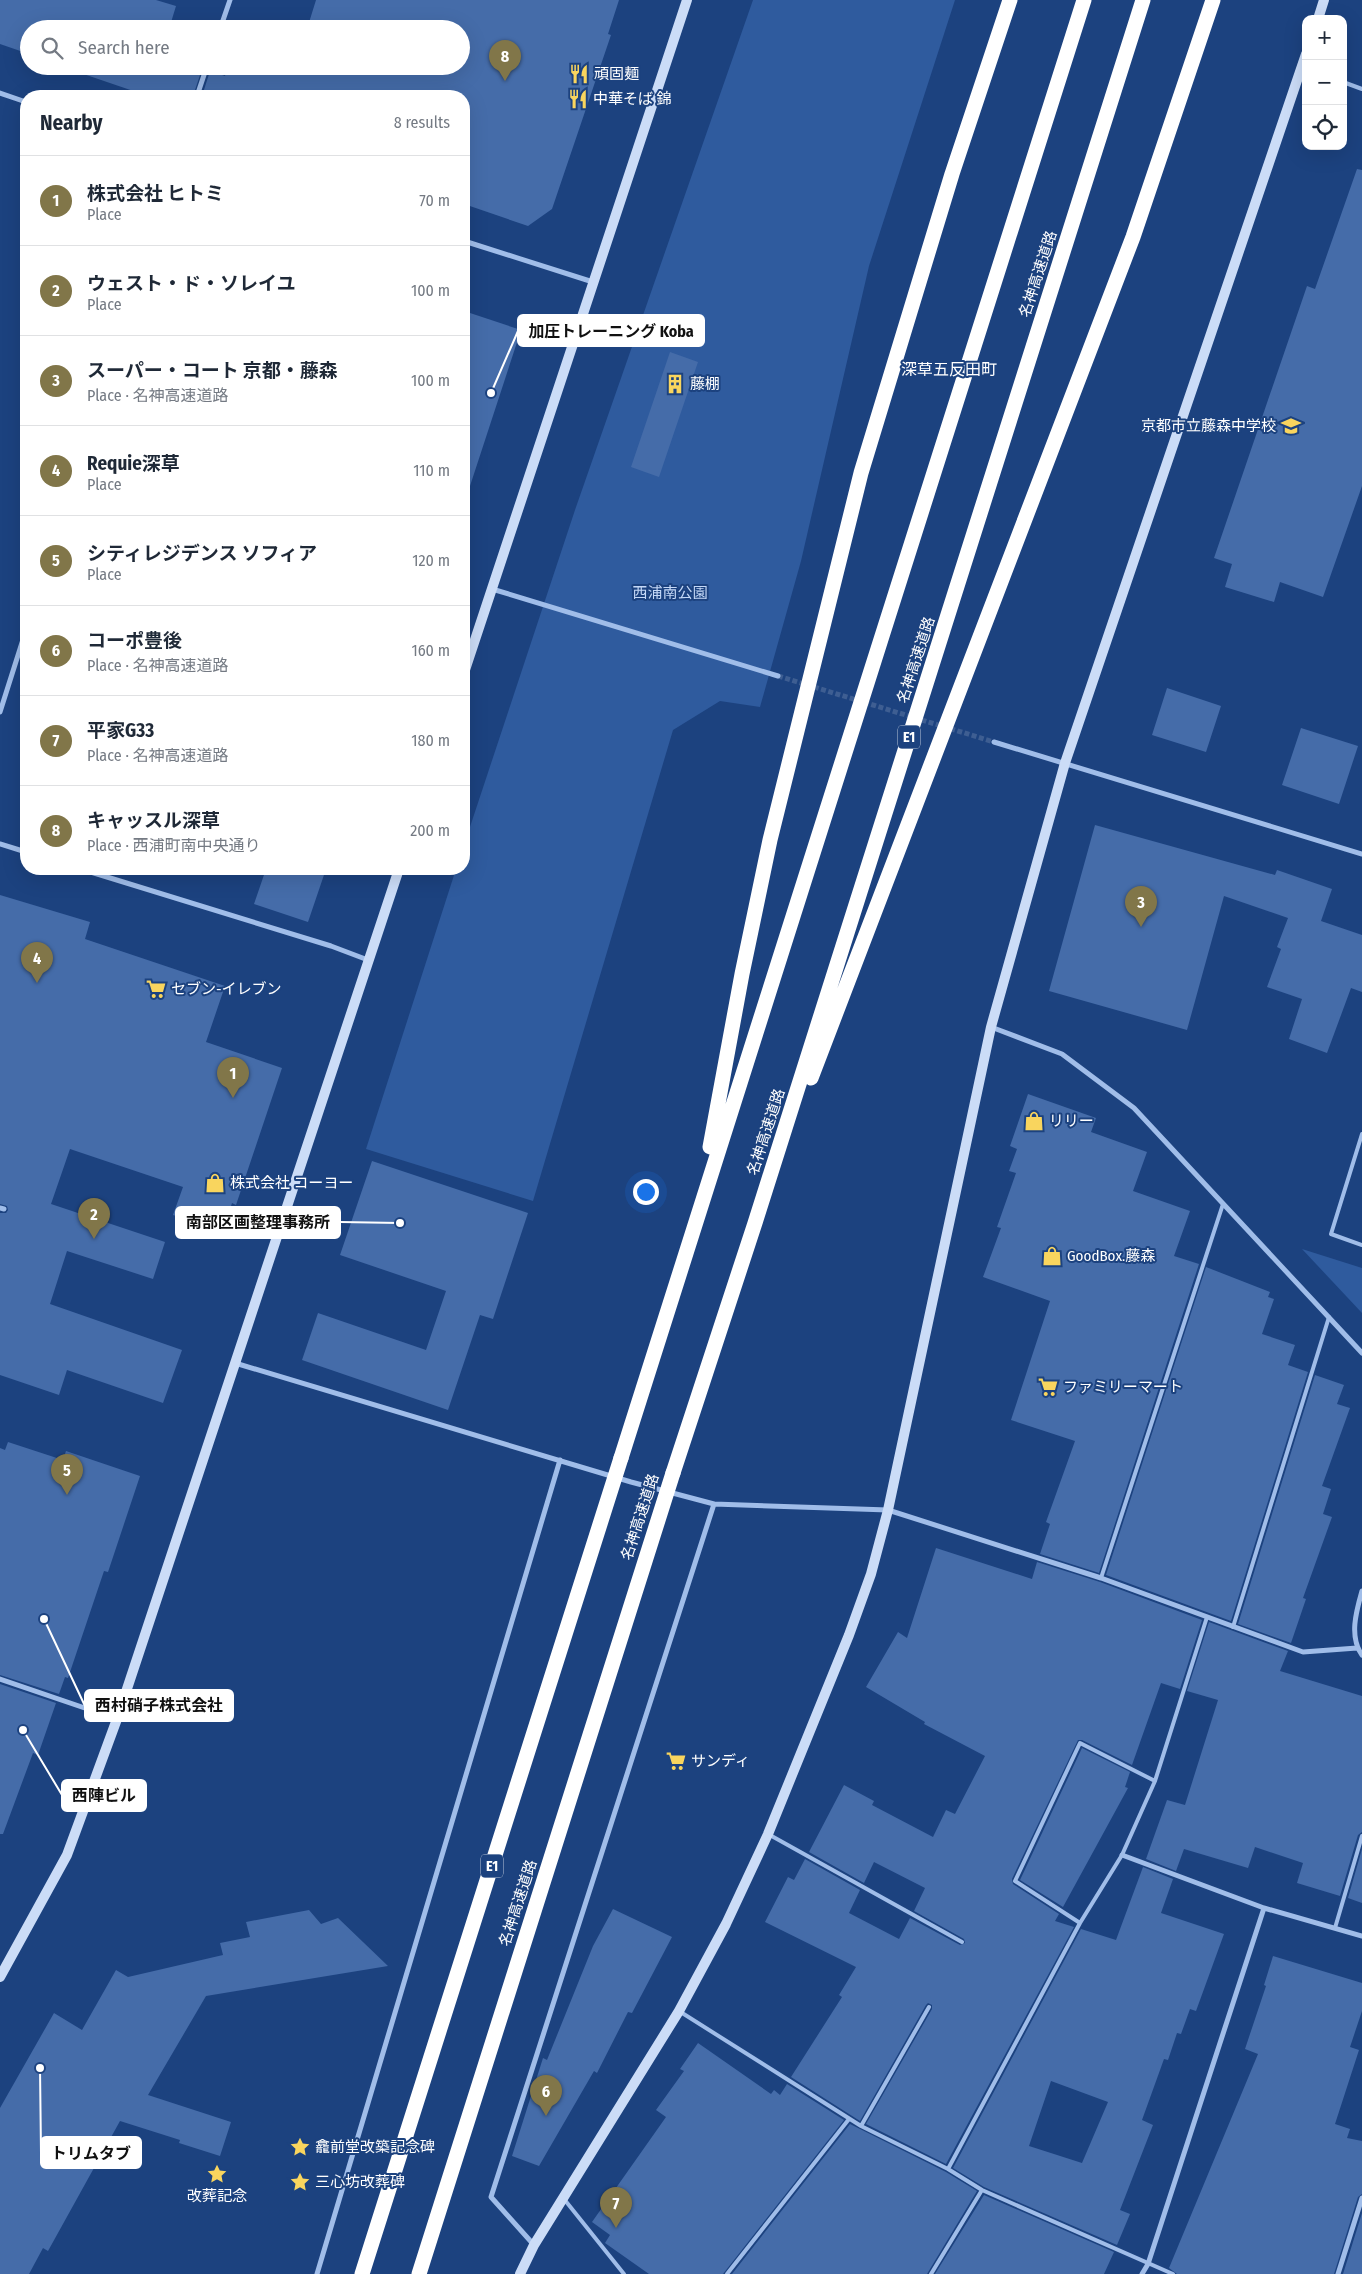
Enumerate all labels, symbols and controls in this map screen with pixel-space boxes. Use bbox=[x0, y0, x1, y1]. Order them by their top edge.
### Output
map controls bbox=[1302, 15, 1347, 150]
button: + bbox=[1302, 15, 1347, 60]
search box bbox=[20, 20, 470, 75]
icon: search bbox=[38, 34, 66, 62]
text: Search here bbox=[78, 36, 170, 59]
pin: 8 bbox=[489, 40, 521, 81]
button: − bbox=[1302, 60, 1347, 105]
restaurant icon: 頑固麺 bbox=[568, 63, 590, 85]
place label: 頑固麺 bbox=[594, 65, 639, 83]
restaurant icon: 中華そば 錦 bbox=[567, 88, 589, 110]
place label: 中華そば 錦 bbox=[593, 90, 672, 108]
button: locate bbox=[1302, 105, 1347, 150]
text: Nearby bbox=[40, 110, 102, 136]
text: 8 results bbox=[394, 113, 450, 132]
text: 株式会社 ヒトミ bbox=[87, 182, 224, 205]
text: 1 bbox=[53, 191, 59, 210]
text: 70 m bbox=[419, 191, 450, 210]
text: Place bbox=[87, 205, 122, 224]
street label: 名神高速道路 bbox=[1016, 228, 1060, 320]
text: ウェスト・ド・ソレイユ bbox=[87, 272, 296, 295]
text: 2 bbox=[52, 281, 60, 300]
text: 100 m bbox=[411, 281, 450, 300]
text: Place bbox=[87, 295, 122, 314]
callout: 加圧トレーニング Koba bbox=[518, 315, 704, 346]
text: 加圧トレーニング Koba bbox=[528, 322, 694, 341]
text: スーパー・コート 京都・藤森 bbox=[87, 359, 338, 382]
district label: 深草五反田町 bbox=[901, 360, 997, 379]
text: 3 bbox=[52, 371, 60, 390]
text: 100 m bbox=[411, 371, 450, 390]
building icon: 藤棚 bbox=[664, 373, 686, 395]
place label: 藤棚 bbox=[690, 375, 720, 393]
text: Place · 名神高速道路 bbox=[87, 386, 229, 405]
school or university icon: 京都市立藤森中学校 bbox=[1280, 415, 1302, 437]
place label: 京都市立藤森中学校 bbox=[1141, 417, 1276, 435]
text: Requie深草 bbox=[87, 452, 180, 475]
text: 4 bbox=[52, 461, 60, 480]
text: 110 m bbox=[413, 461, 450, 480]
text: Place bbox=[87, 475, 122, 494]
text: シティレジデンス ソフィア bbox=[87, 542, 317, 565]
text: 5 bbox=[52, 551, 60, 570]
text: 120 m bbox=[412, 551, 450, 570]
text: Place bbox=[87, 565, 122, 584]
park label: 西浦南公園 bbox=[632, 584, 708, 602]
street label: 名神高速道路 bbox=[894, 614, 938, 706]
text: コーポ豊後 bbox=[87, 629, 182, 652]
text: 6 bbox=[52, 641, 60, 660]
text: 160 m bbox=[411, 641, 450, 660]
text: Place · 名神高速道路 bbox=[87, 656, 229, 675]
text: 平家G33 bbox=[87, 719, 154, 742]
road number: E1 bbox=[898, 726, 920, 749]
text: 7 bbox=[53, 731, 59, 750]
text: 180 m bbox=[411, 731, 450, 750]
text: Place · 名神高速道路 bbox=[87, 746, 229, 765]
text: キャッスル深草 bbox=[87, 809, 220, 832]
text: 8 bbox=[52, 821, 60, 840]
text: 200 m bbox=[410, 821, 450, 840]
text: Place · 西浦町南中央通り bbox=[87, 836, 261, 855]
pin: 3 bbox=[1125, 886, 1157, 927]
pin: 4 bbox=[21, 942, 53, 983]
supermarket icon: セブン-イレブン bbox=[145, 978, 167, 1000]
place label: セブン-イレブン bbox=[171, 980, 282, 998]
pin: 1 bbox=[217, 1057, 249, 1098]
street label: 名神高速道路 bbox=[744, 1086, 788, 1178]
shop icon: リリー bbox=[1023, 1110, 1045, 1132]
place label: リリー bbox=[1049, 1112, 1094, 1130]
shop icon: 株式会社 コーヨー bbox=[204, 1172, 226, 1194]
place label: 株式会社 コーヨー bbox=[230, 1174, 354, 1192]
your location bbox=[633, 1179, 659, 1205]
pin: 2 bbox=[78, 1198, 110, 1239]
callout: 南部区画整理事務所 bbox=[176, 1207, 340, 1238]
text: 南部区画整理事務所 bbox=[186, 1213, 330, 1232]
shop icon: GoodBox.藤森 bbox=[1041, 1245, 1063, 1267]
place label: GoodBox.藤森 bbox=[1067, 1247, 1155, 1265]
supermarket icon: ファミリーマート bbox=[1037, 1376, 1059, 1398]
place label: ファミリーマート bbox=[1063, 1378, 1183, 1396]
pin: 5 bbox=[51, 1454, 83, 1495]
street label: 名神高速道路 bbox=[618, 1471, 662, 1563]
callout: 西村硝子株式会社 bbox=[85, 1690, 233, 1721]
text: 西村硝子株式会社 bbox=[95, 1696, 223, 1715]
supermarket icon: サンディ bbox=[665, 1750, 687, 1772]
place label: サンディ bbox=[691, 1752, 750, 1770]
callout: 西陣ビル bbox=[62, 1780, 146, 1811]
text: 西陣ビル bbox=[72, 1786, 136, 1805]
road number: E1 bbox=[481, 1854, 503, 1878]
street label: 名神高速道路 bbox=[496, 1857, 540, 1949]
pin: 6 bbox=[530, 2075, 562, 2116]
place icon: 龕前堂改築記念碑 bbox=[289, 2136, 311, 2158]
callout: トリムタブ bbox=[41, 2137, 141, 2168]
place label: 龕前堂改築記念碑 bbox=[315, 2138, 435, 2156]
text: トリムタブ bbox=[51, 2144, 131, 2163]
place icon: 改葬記念 bbox=[206, 2163, 228, 2185]
place icon: 三心坊改葬碑 bbox=[289, 2171, 311, 2193]
place label: 三心坊改葬碑 bbox=[315, 2173, 405, 2191]
place label: 改葬記念 bbox=[187, 2187, 247, 2205]
pin: 7 bbox=[600, 2187, 632, 2228]

